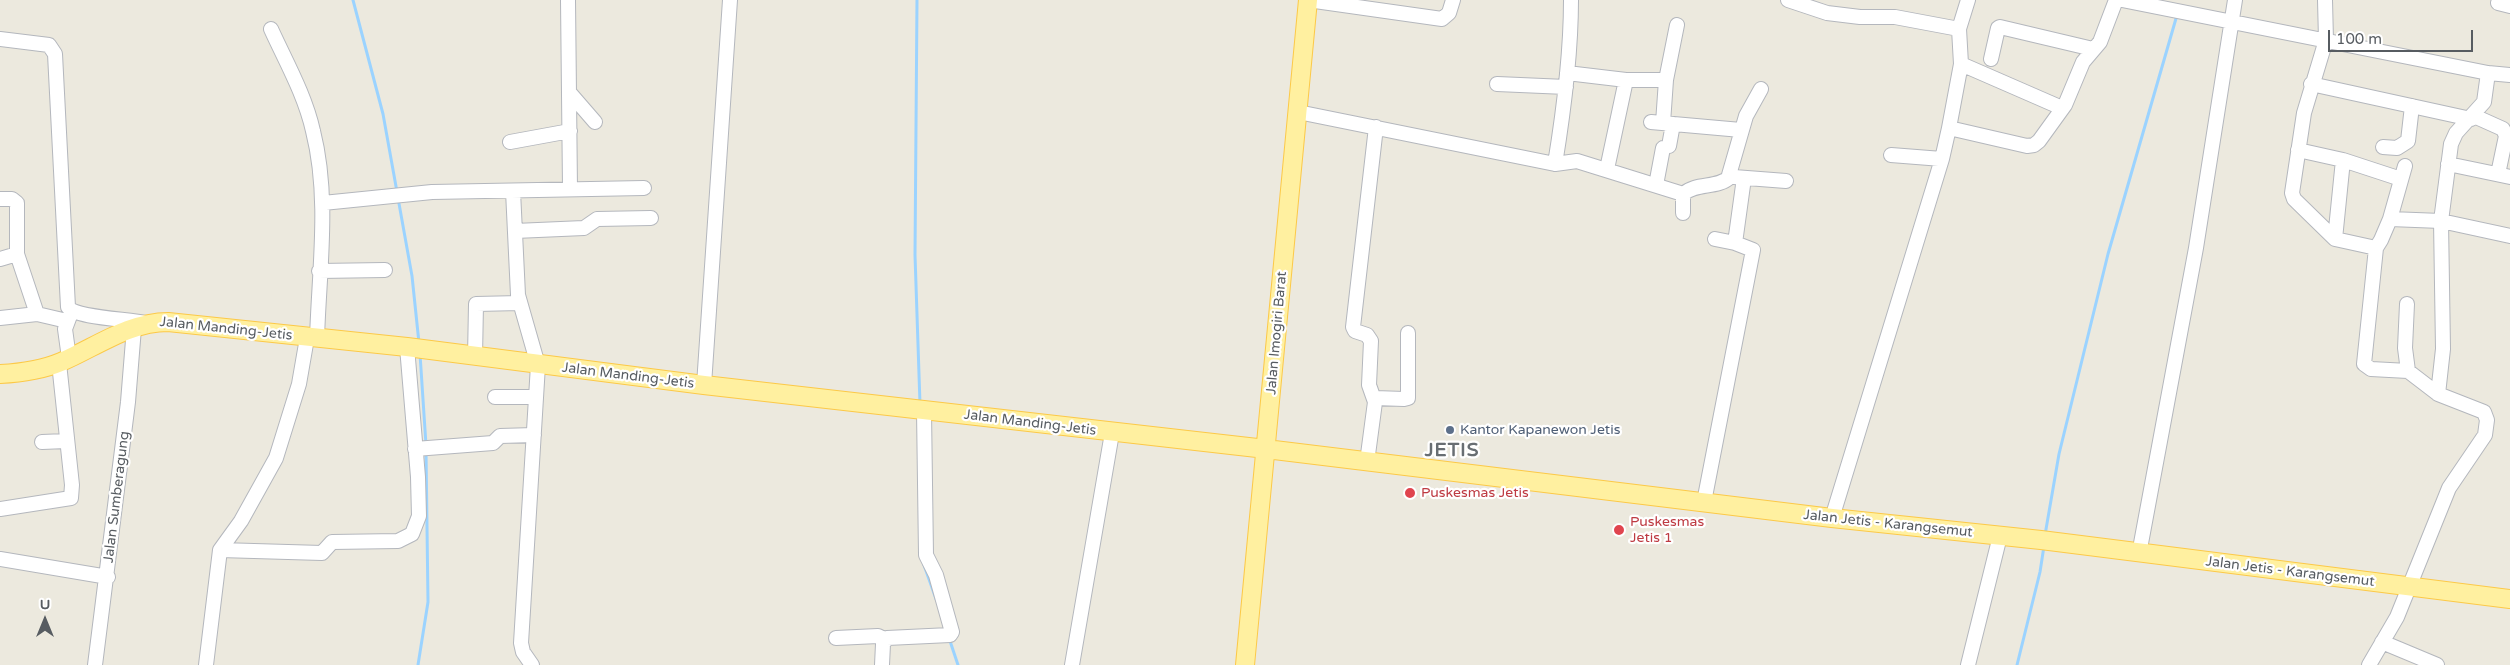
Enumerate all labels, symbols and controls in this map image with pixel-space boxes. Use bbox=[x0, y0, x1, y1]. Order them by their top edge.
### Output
scale bar bbox=[2330, 20, 2475, 52]
text: 100 m bbox=[2336, 30, 2382, 48]
street label: Jalan Imogiri Barat bbox=[1263, 271, 1291, 395]
street label: Jalan Manding-Jetis bbox=[159, 314, 293, 344]
street label: Jalan Manding-Jetis bbox=[561, 360, 695, 392]
street label: Jalan Manding-Jetis bbox=[963, 407, 1097, 439]
place label: Kantor Kapanewon Jetis bbox=[1460, 422, 1620, 438]
marker: Kantor Kapanewon Jetis bbox=[1444, 424, 1456, 436]
street label: Jalan Sumberagung bbox=[101, 430, 133, 564]
district label: JETIS bbox=[1424, 440, 1480, 462]
place label: Puskesmas Jetis bbox=[1421, 485, 1529, 501]
marker: Puskesmas Jetis bbox=[1403, 486, 1417, 500]
street label: Jalan Jetis - Karangsemut bbox=[1803, 507, 1973, 541]
place label: Puskesmas Jetis 1 bbox=[1630, 514, 1704, 546]
marker: Puskesmas Jetis 1 bbox=[1612, 523, 1626, 537]
street label: Jalan Jetis - Karangsemut bbox=[2205, 553, 2375, 591]
north arrow bbox=[20, 595, 70, 645]
text: U bbox=[40, 596, 50, 613]

